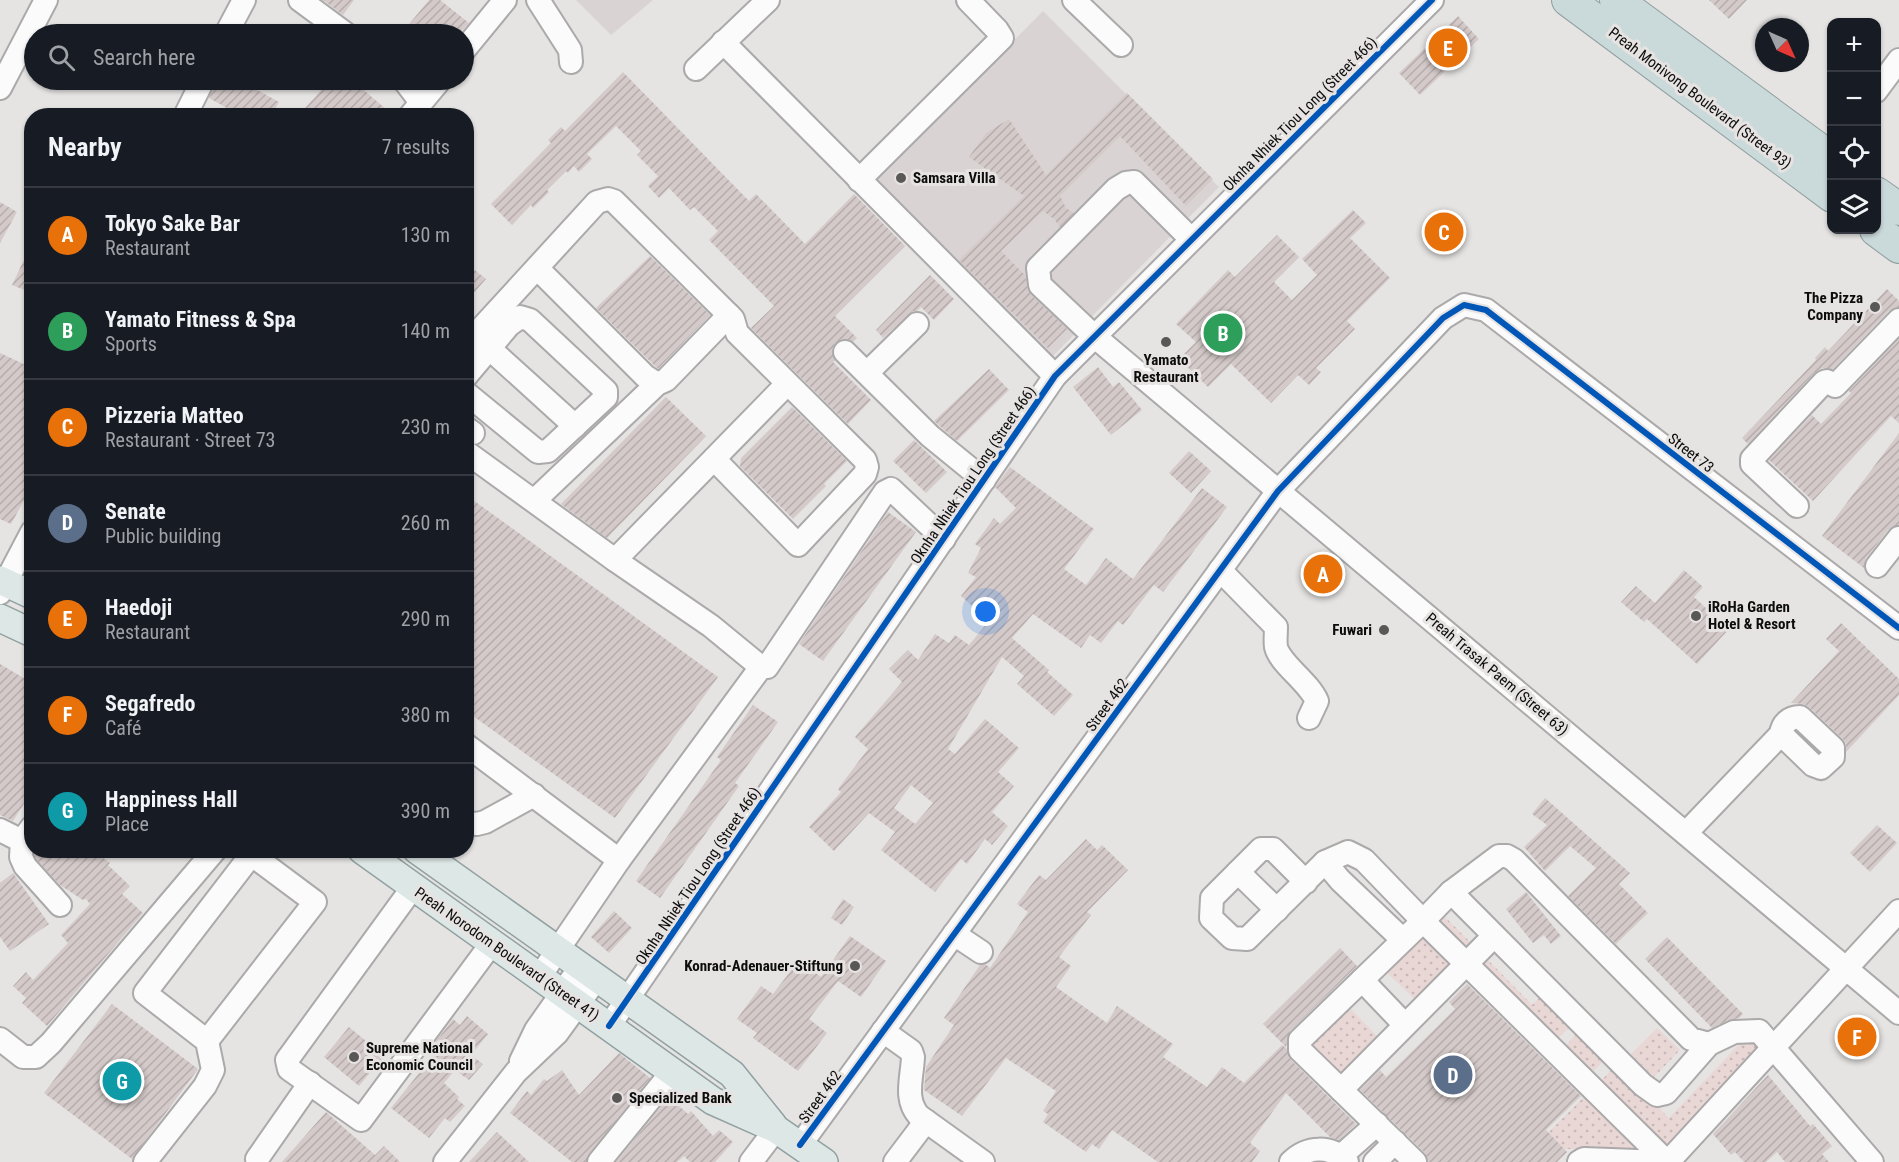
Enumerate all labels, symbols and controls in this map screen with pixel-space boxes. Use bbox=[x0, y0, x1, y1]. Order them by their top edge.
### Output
north arrow bbox=[1755, 18, 1809, 72]
map controls bbox=[1827, 18, 1881, 234]
button: + bbox=[1827, 18, 1881, 72]
street label: Preah Monivong Boulevard (Street 93) bbox=[1605, 23, 1795, 173]
search box bbox=[24, 24, 474, 90]
pin: E bbox=[1428, 26, 1468, 70]
street label: Oknha Nhiek Tiou Long (Street 466) bbox=[1219, 33, 1381, 195]
icon: search bbox=[45, 41, 78, 74]
text: Search here bbox=[93, 45, 195, 70]
button: − bbox=[1827, 72, 1881, 126]
button: locate bbox=[1827, 126, 1881, 180]
text: Nearby bbox=[48, 132, 122, 162]
text: 7 results bbox=[382, 135, 450, 159]
place label: Samsara Villa bbox=[913, 169, 996, 187]
marker: Samsara Villa bbox=[894, 171, 908, 185]
button: layers bbox=[1827, 180, 1881, 234]
pin: C bbox=[1424, 210, 1464, 254]
text: Tokyo Sake Bar bbox=[105, 211, 240, 236]
text: A bbox=[62, 223, 73, 247]
text: 130 m bbox=[401, 223, 450, 247]
text: Restaurant bbox=[105, 236, 190, 260]
place label: The Pizza Company bbox=[1804, 289, 1863, 324]
marker: The Pizza Company bbox=[1868, 300, 1882, 314]
text: Yamato Fitness & Spa bbox=[105, 307, 296, 332]
pin: B bbox=[1204, 310, 1242, 356]
text: B bbox=[62, 319, 73, 343]
text: 140 m bbox=[401, 319, 450, 343]
text: Sports bbox=[105, 332, 157, 356]
marker: Yamato Restaurant bbox=[1159, 335, 1173, 349]
place label: Yamato Restaurant bbox=[1133, 351, 1199, 386]
street label: Oknha Nhiek Tiou Long (Street 466) bbox=[907, 383, 1039, 567]
text: Pizzeria Matteo bbox=[105, 403, 244, 428]
text: C bbox=[62, 415, 73, 439]
text: 230 m bbox=[401, 415, 450, 439]
text: Restaurant · Street 73 bbox=[105, 428, 275, 452]
street label: Street 73 bbox=[1664, 429, 1718, 477]
text: Senate bbox=[105, 499, 166, 524]
text: D bbox=[62, 511, 73, 535]
text: 260 m bbox=[401, 511, 450, 535]
text: Public building bbox=[105, 524, 221, 548]
pin: A bbox=[1304, 552, 1342, 596]
text: Haedoji bbox=[105, 595, 172, 620]
your location bbox=[971, 597, 1000, 626]
place label: iRoHa Garden Hotel & Resort bbox=[1708, 598, 1796, 633]
text: E bbox=[63, 607, 72, 631]
text: 290 m bbox=[401, 607, 450, 631]
street label: Preah Trasak Paem (Street 63) bbox=[1422, 609, 1572, 739]
marker: iRoHa Garden Hotel & Resort bbox=[1689, 609, 1703, 623]
text: Restaurant bbox=[105, 620, 190, 644]
place label: Fuwari bbox=[1332, 621, 1372, 639]
marker: Fuwari bbox=[1377, 623, 1391, 637]
street label: Street 462 bbox=[1082, 675, 1132, 735]
text: Segafredo bbox=[105, 691, 196, 716]
text: F bbox=[63, 703, 72, 727]
text: 380 m bbox=[401, 703, 450, 727]
text: Café bbox=[105, 716, 141, 740]
street label: Oknha Nhiek Tiou Long (Street 466) bbox=[632, 784, 764, 968]
text: Happiness Hall bbox=[105, 787, 238, 812]
text: G bbox=[62, 799, 73, 823]
text: 390 m bbox=[401, 799, 450, 823]
text: Place bbox=[105, 812, 149, 836]
street label: Preah Norodom Boulevard (Street 41) bbox=[411, 883, 603, 1025]
place label: Konrad-Adenauer-Stiftung bbox=[684, 957, 843, 975]
marker: Konrad-Adenauer-Stiftung bbox=[848, 959, 862, 973]
pin: F bbox=[1838, 1014, 1876, 1060]
place label: Supreme National Economic Council bbox=[366, 1039, 473, 1074]
marker: Supreme National Economic Council bbox=[347, 1050, 361, 1064]
pin: D bbox=[1434, 1052, 1472, 1098]
pin: G bbox=[102, 1058, 142, 1104]
street label: Street 462 bbox=[795, 1067, 845, 1127]
place label: Specialized Bank bbox=[629, 1089, 733, 1107]
marker: Specialized Bank bbox=[610, 1091, 624, 1105]

